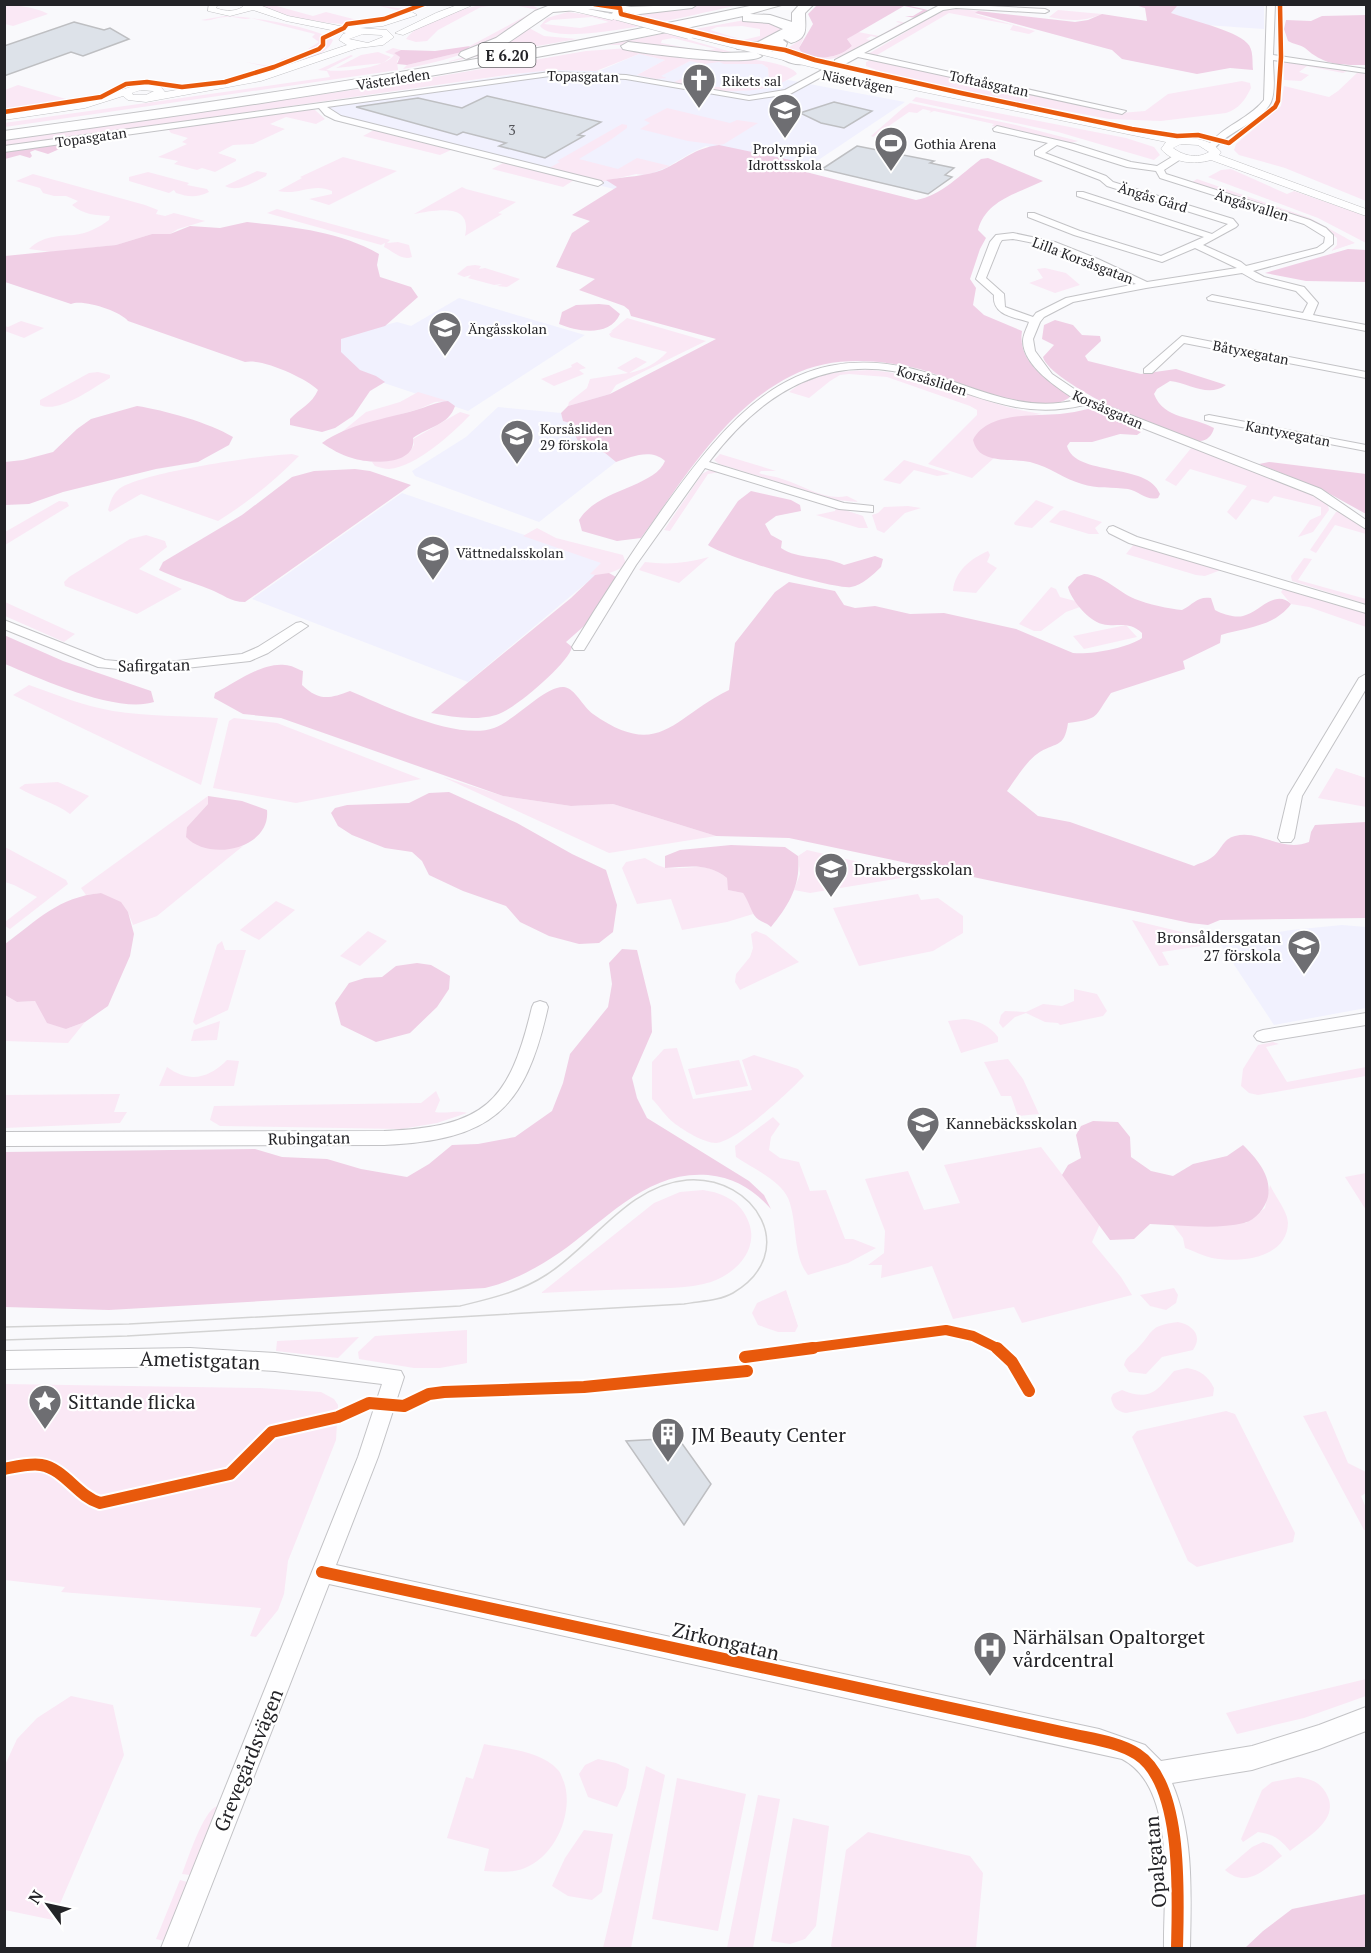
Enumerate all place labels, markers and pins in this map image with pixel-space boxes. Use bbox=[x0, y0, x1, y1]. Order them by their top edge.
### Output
church icon: Rikets sal bbox=[681, 62, 717, 109]
place label: Rikets sal bbox=[722, 71, 781, 90]
school or university icon: Prolympia Idrottsskola bbox=[767, 92, 803, 139]
sports icon: Gothia Arena bbox=[873, 125, 909, 172]
place label: Gothia Arena bbox=[914, 134, 996, 153]
place label: Prolympia Idrottsskola bbox=[748, 139, 822, 174]
school or university icon: Ängåsskolan bbox=[427, 310, 463, 357]
place label: Ängåsskolan bbox=[468, 319, 548, 338]
school or university icon: Korsåsliden 29 förskola bbox=[499, 418, 535, 465]
place label: Korsåsliden 29 förskola bbox=[540, 419, 613, 454]
school or university icon: Vättnedalsskolan bbox=[415, 534, 451, 581]
place label: Vättnedalsskolan bbox=[456, 543, 564, 562]
school or university icon: Drakbergsskolan bbox=[813, 851, 849, 898]
place label: Drakbergsskolan bbox=[854, 858, 973, 880]
place label: Bronsåldersgatan 27 förskola bbox=[1157, 926, 1281, 966]
school or university icon: Bronsåldersgatan 27 förskola bbox=[1286, 928, 1322, 975]
school or university icon: Kannebäcksskolan bbox=[905, 1105, 941, 1152]
place label: Kannebäcksskolan bbox=[946, 1112, 1078, 1134]
place icon: Sittande flicka bbox=[27, 1383, 63, 1430]
place label: Sittande flicka bbox=[68, 1388, 196, 1415]
building icon: JM Beauty Center bbox=[650, 1416, 686, 1463]
place label: JM Beauty Center bbox=[691, 1421, 846, 1448]
place label: Närhälsan Opaltorget vårdcentral bbox=[1012, 1623, 1206, 1673]
hospital icon: Närhälsan Opaltorget vårdcentral bbox=[972, 1630, 1008, 1677]

